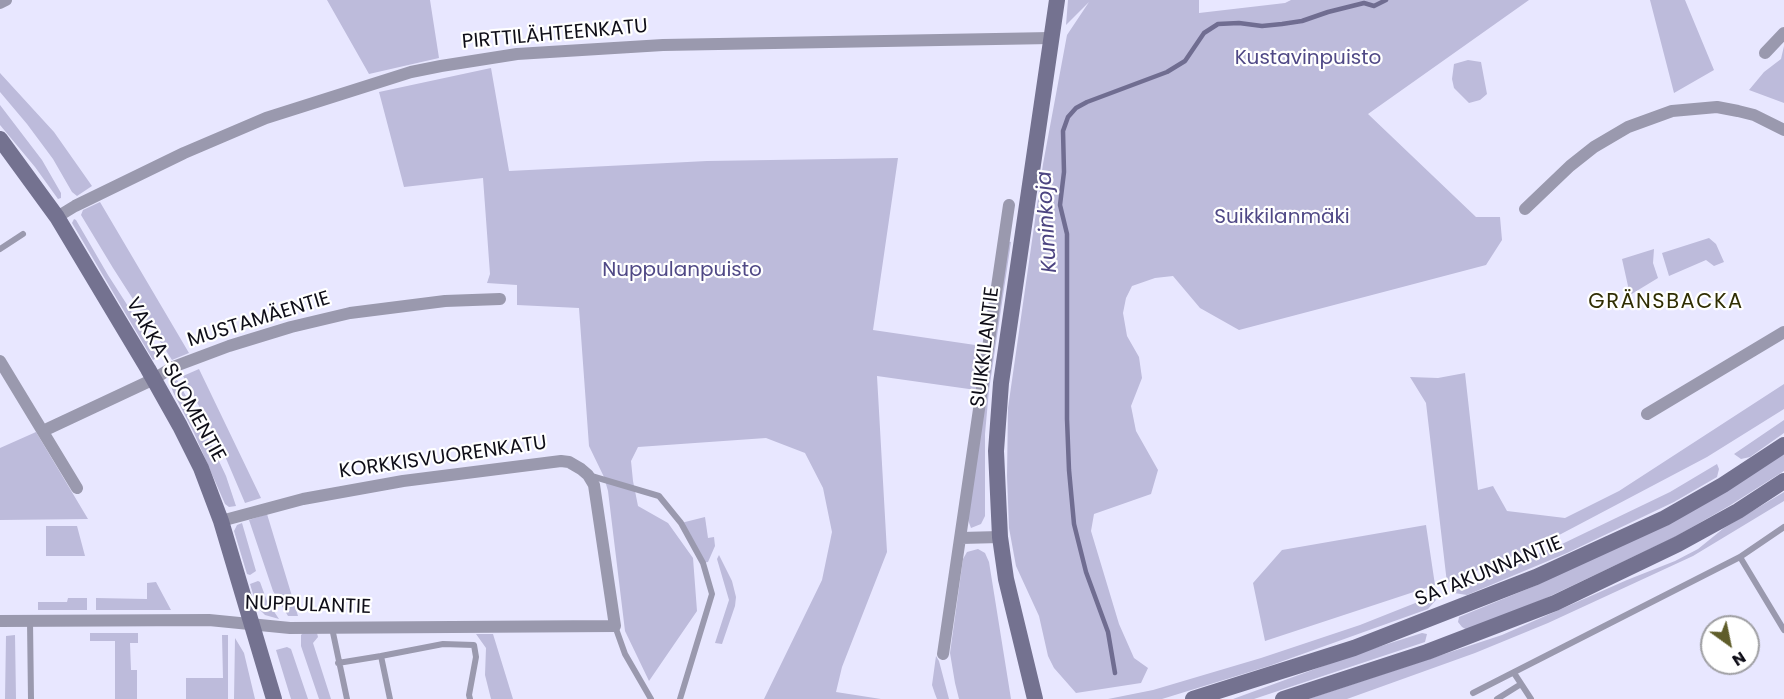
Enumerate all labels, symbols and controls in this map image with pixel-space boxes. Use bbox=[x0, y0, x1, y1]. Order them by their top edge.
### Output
street label: PIRTTILÄHTEENKATU bbox=[461, 15, 649, 55]
park label: Kustavinpuisto bbox=[1235, 47, 1381, 71]
water label: Kuninkoja bbox=[1033, 171, 1063, 273]
park label: Suikkilanmäki bbox=[1214, 206, 1350, 230]
park label: Nuppulanpuisto bbox=[602, 259, 762, 283]
street label: SUIKKILANTIE bbox=[967, 285, 1005, 409]
street label: MUSTAMÄENTIE bbox=[185, 287, 333, 353]
district label: GRÄNSBACKA bbox=[1588, 290, 1744, 316]
street label: VAKKA-SUOMENTIE bbox=[120, 294, 230, 466]
street label: KORKKISVUORENKATU bbox=[338, 432, 548, 484]
street label: SATAKUNNANTIE bbox=[1412, 532, 1566, 612]
street label: NUPPULANTIE bbox=[244, 592, 372, 620]
north arrow bbox=[1700, 615, 1760, 675]
text: N bbox=[1728, 646, 1750, 672]

